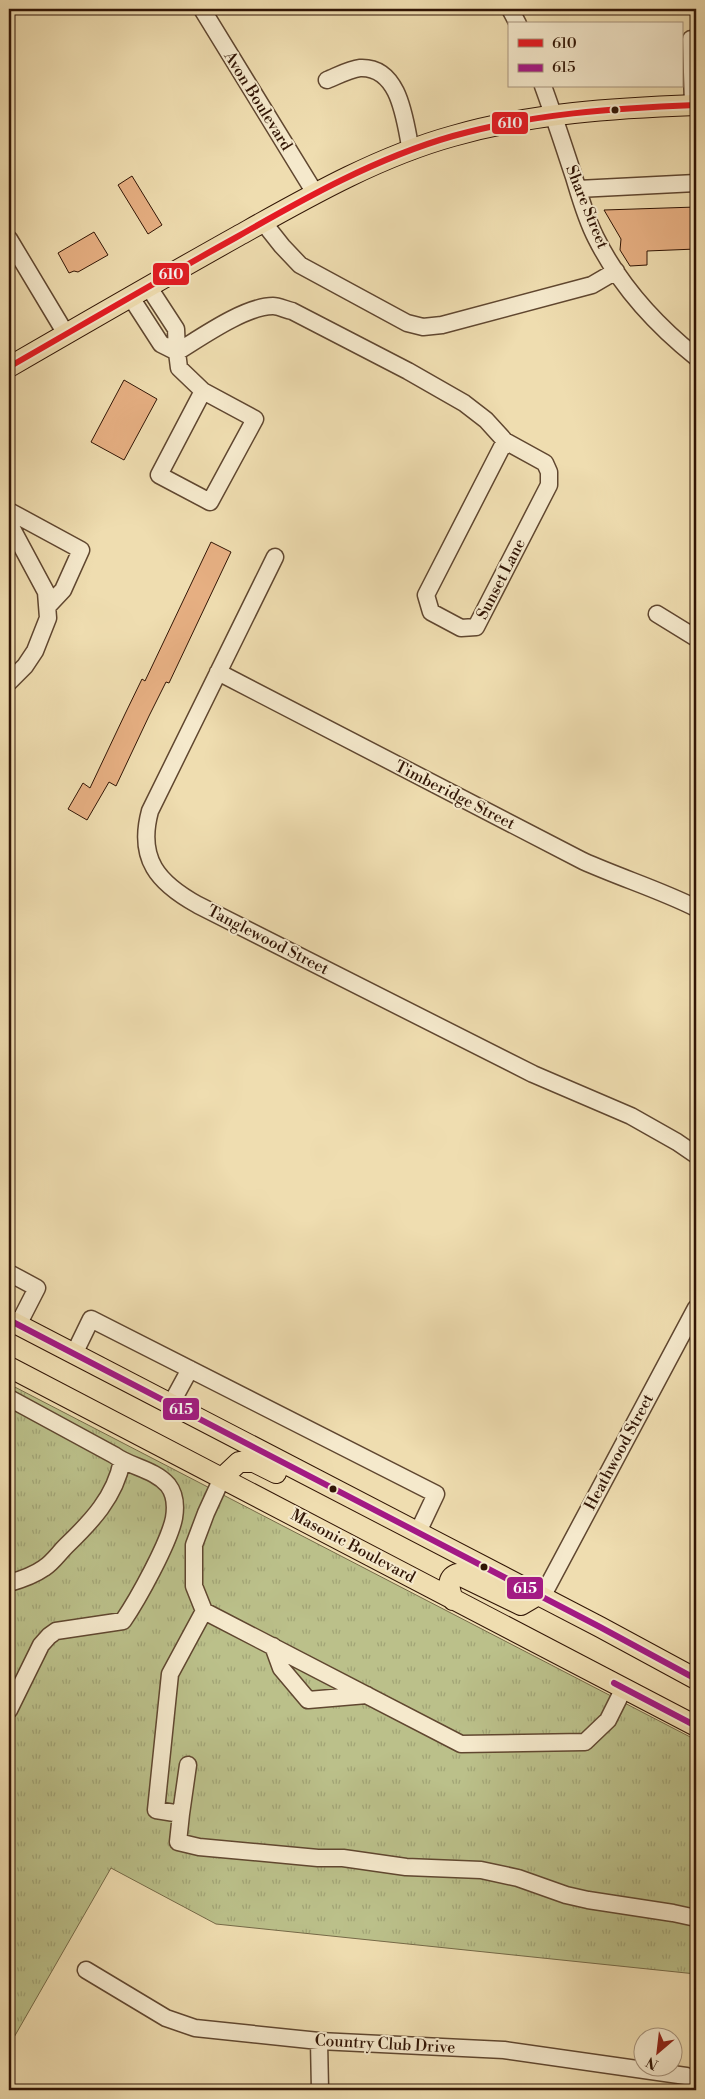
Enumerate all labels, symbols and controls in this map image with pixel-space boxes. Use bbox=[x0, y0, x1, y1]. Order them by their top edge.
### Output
legend bbox=[508, 22, 682, 88]
text: 610 bbox=[552, 34, 577, 53]
street label: Avon Boulevard bbox=[219, 47, 297, 154]
text: 615 bbox=[552, 58, 575, 77]
unlabelled marker bbox=[610, 105, 620, 115]
line badge: 610 bbox=[491, 111, 529, 135]
text: 610 bbox=[498, 115, 522, 133]
street label: Share Street bbox=[561, 162, 613, 252]
line badge: 610 bbox=[152, 262, 190, 286]
text: 610 bbox=[159, 266, 183, 284]
street label: Sunset Lane bbox=[472, 535, 530, 623]
street label: Timberidge Street bbox=[392, 756, 519, 834]
street label: Tanglewood Street bbox=[204, 901, 332, 979]
street label: Heathwood Street bbox=[580, 1390, 658, 1514]
line badge: 615 bbox=[162, 1397, 200, 1421]
text: 615 bbox=[169, 1401, 193, 1419]
unlabelled marker bbox=[328, 1484, 338, 1494]
street label: Masonic Boulevard bbox=[287, 1505, 419, 1587]
unlabelled marker bbox=[479, 1562, 489, 1572]
line badge: 615 bbox=[506, 1576, 544, 1600]
text: 615 bbox=[513, 1580, 537, 1598]
north arrow bbox=[632, 2026, 682, 2076]
street label: Country Club Drive bbox=[314, 2030, 456, 2058]
text: N bbox=[643, 2052, 661, 2073]

